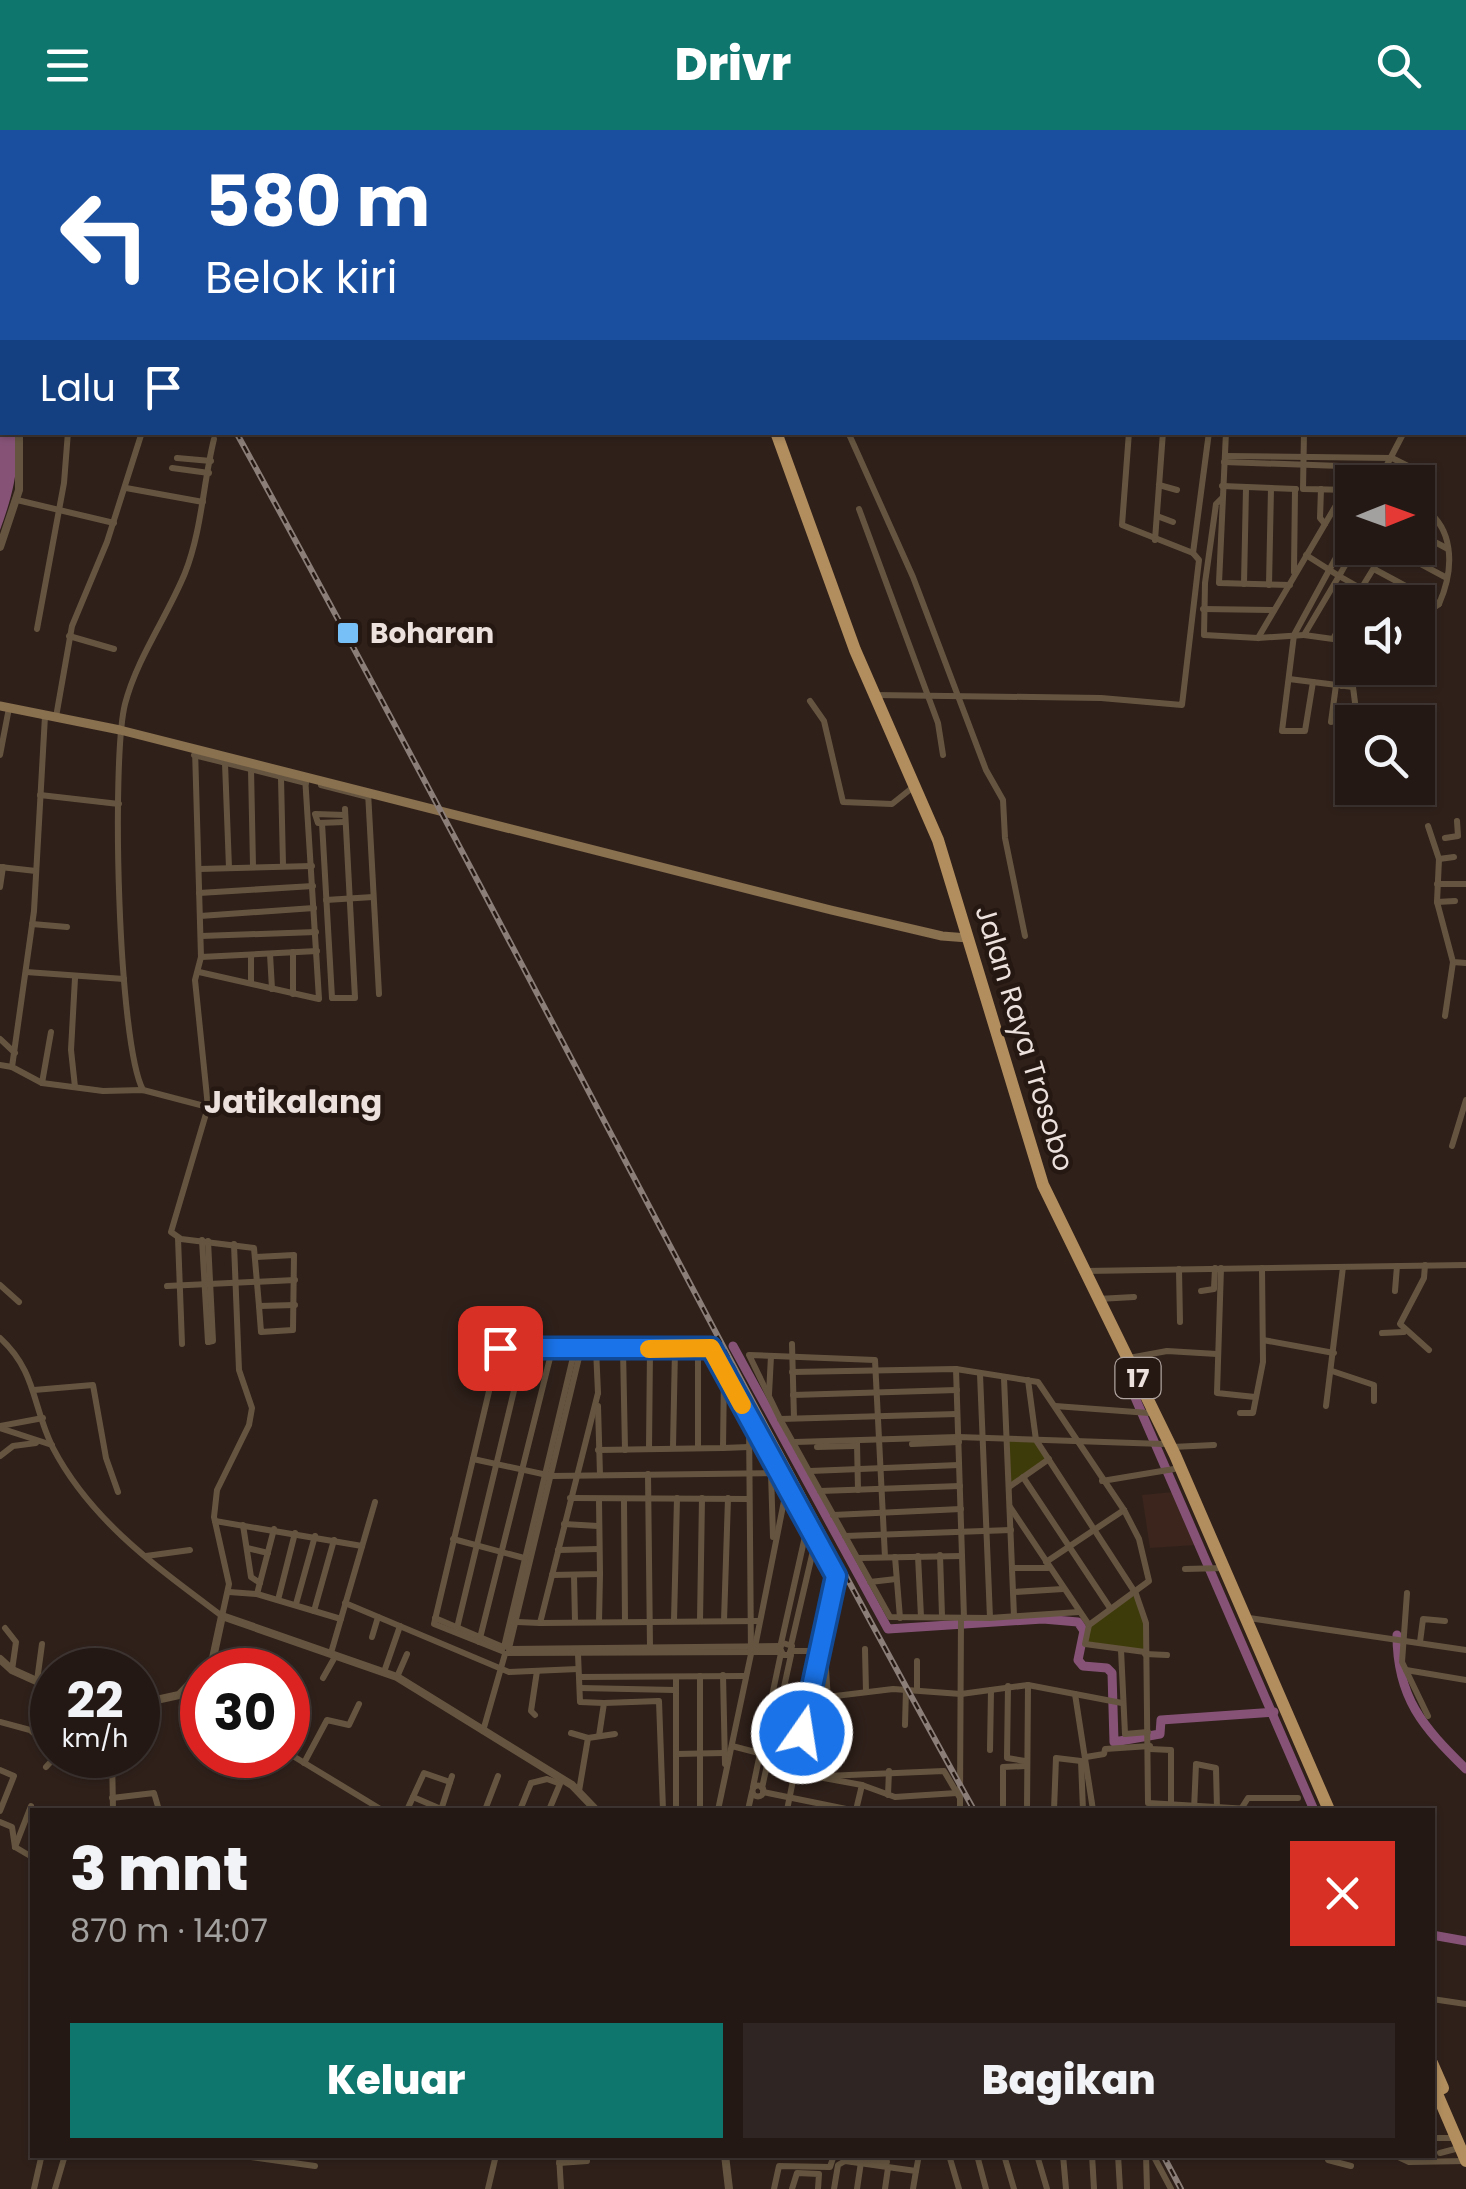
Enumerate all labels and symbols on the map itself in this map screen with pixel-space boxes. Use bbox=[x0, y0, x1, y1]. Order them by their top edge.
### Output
north arrow bbox=[1335, 465, 1435, 565]
place label: Boharan bbox=[370, 614, 494, 653]
marker: Boharan bbox=[335, 620, 361, 646]
street label: Jalan Raya Trosobo bbox=[966, 900, 1084, 1176]
district label: Jatikalang bbox=[204, 1079, 382, 1124]
pin bbox=[458, 1306, 543, 1391]
road number: 17 bbox=[1116, 1358, 1160, 1398]
speed limit sign: 30 bbox=[180, 1648, 310, 1778]
position arrow bbox=[750, 1681, 854, 1785]

